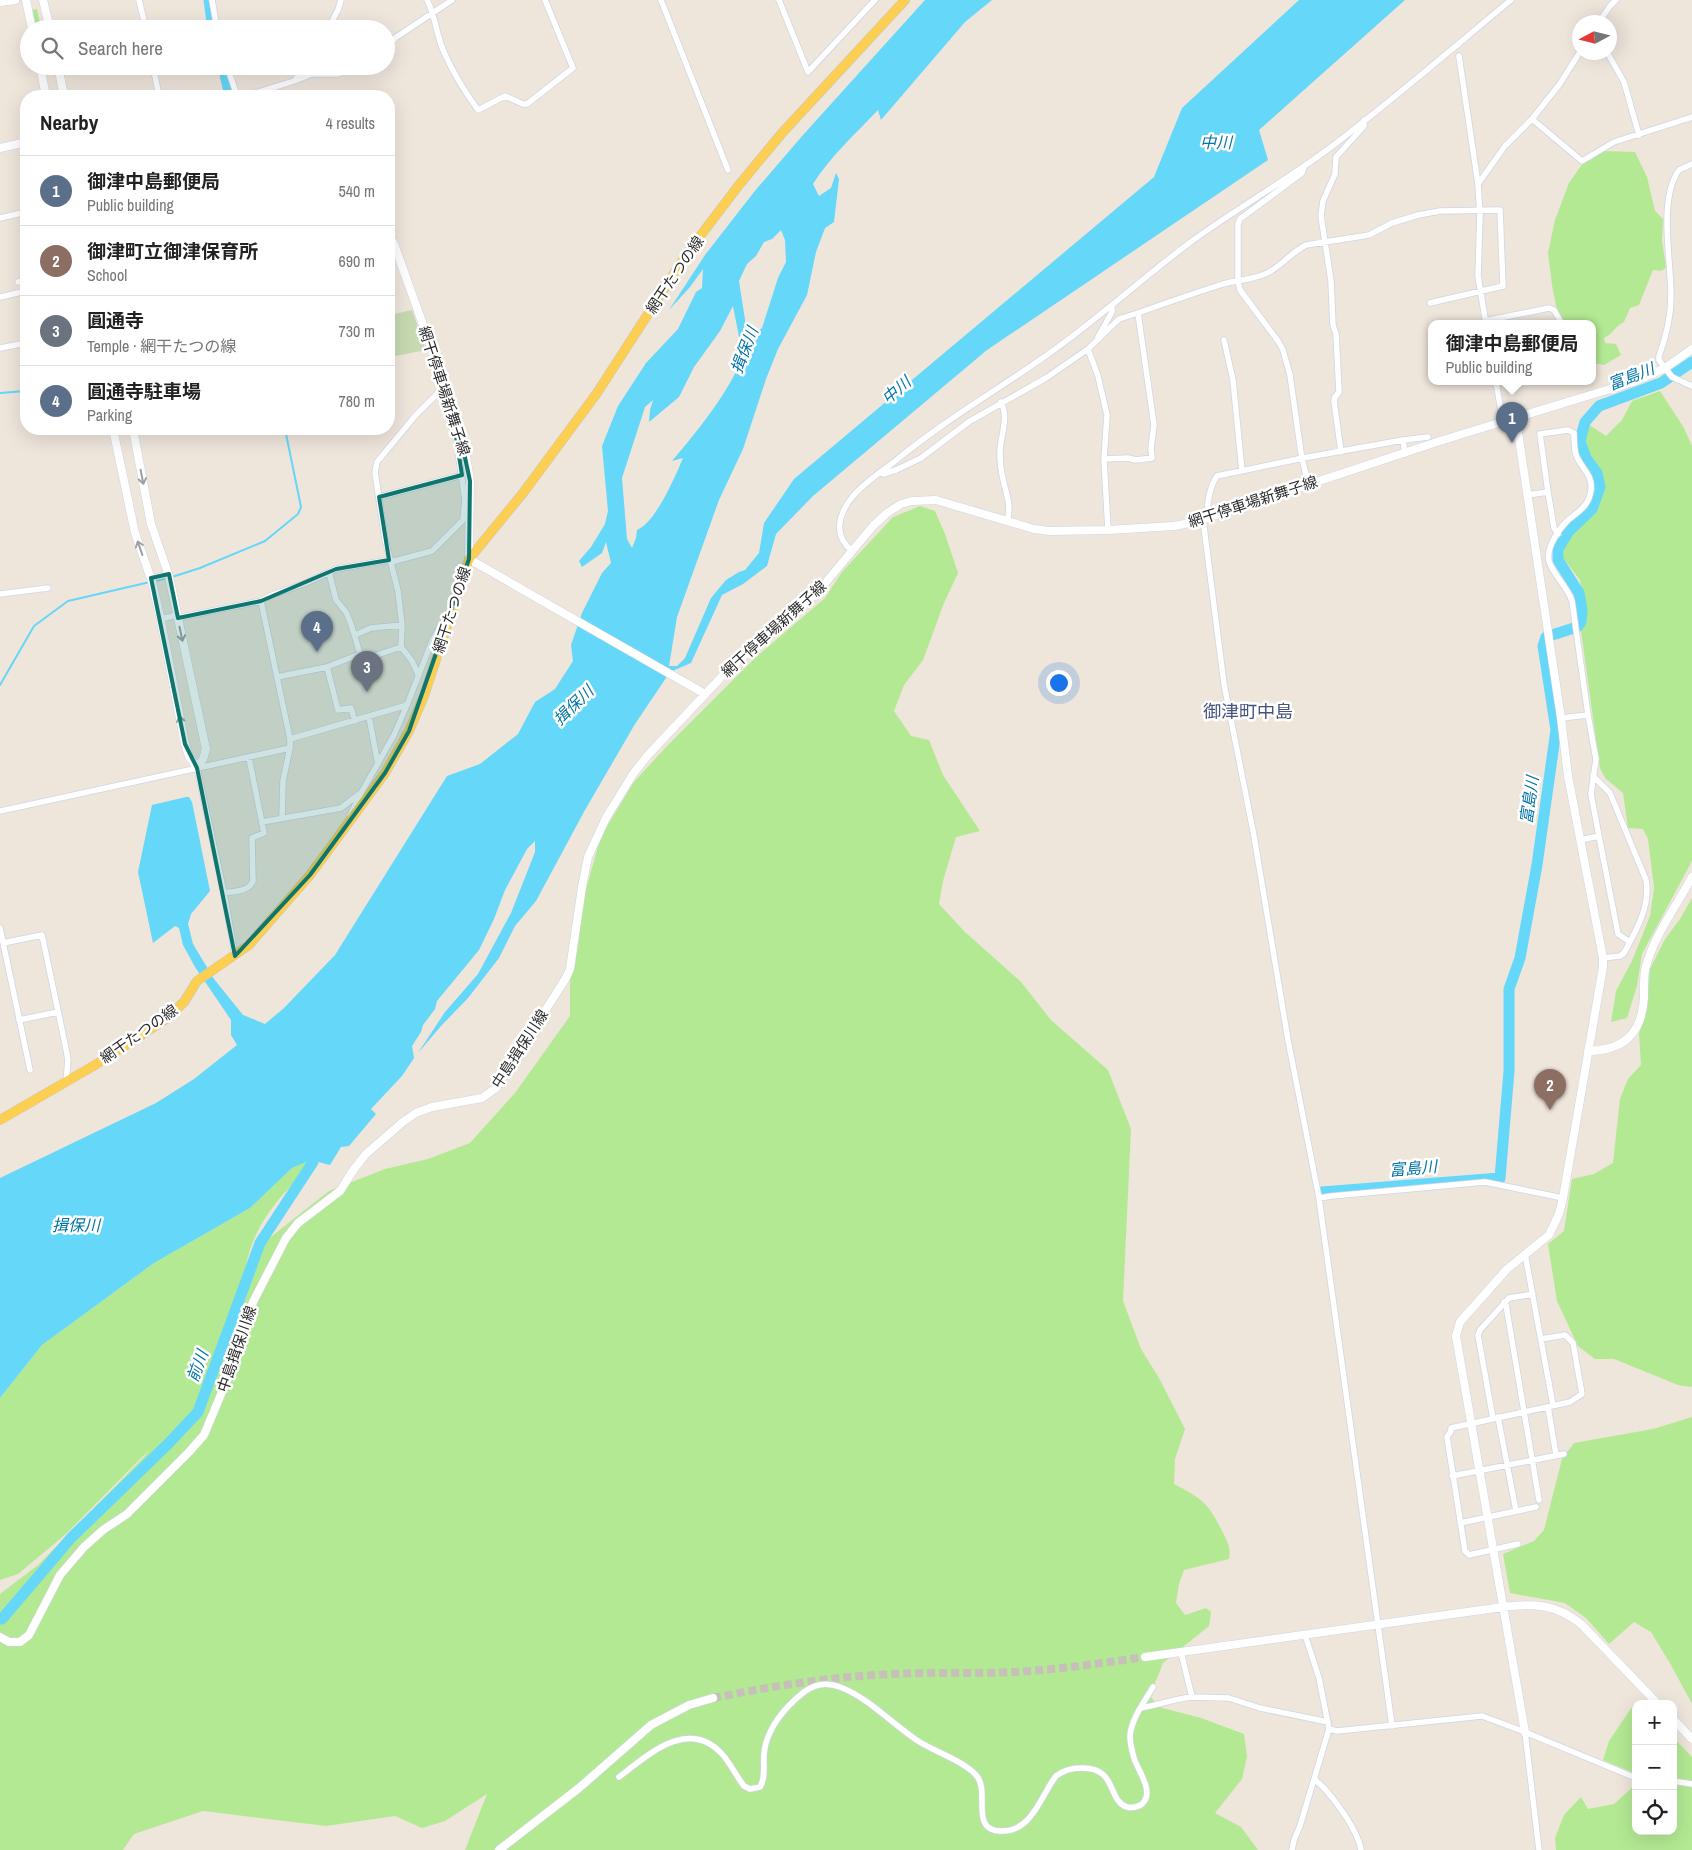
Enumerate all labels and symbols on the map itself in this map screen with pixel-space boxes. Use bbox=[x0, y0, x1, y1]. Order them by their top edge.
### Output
north arrow bbox=[1572, 15, 1617, 60]
water label: 中川 bbox=[1200, 131, 1234, 153]
street label: 網干たつの線 bbox=[641, 232, 708, 318]
water label: 揖保川 bbox=[725, 322, 764, 376]
street label: 網干停車場新舞子線 bbox=[414, 323, 475, 458]
water label: 富島川 bbox=[1605, 356, 1659, 395]
water label: 中川 bbox=[877, 370, 917, 409]
pin: 1 bbox=[1496, 402, 1528, 443]
one-way arrow bbox=[138, 468, 147, 484]
street label: 網干停車場新舞子線 bbox=[1185, 471, 1320, 532]
one-way arrow bbox=[135, 540, 144, 556]
street label: 網干たつの線 bbox=[428, 564, 475, 656]
street label: 網干停車場新舞子線 bbox=[716, 576, 831, 682]
pin: 4 bbox=[301, 611, 333, 652]
one-way arrow bbox=[177, 626, 186, 642]
pin: 3 bbox=[351, 651, 383, 692]
your location bbox=[1046, 670, 1072, 696]
water label: 揖保川 bbox=[548, 679, 599, 730]
district label: 御津町中島 bbox=[1203, 699, 1293, 724]
one-way arrow bbox=[175, 715, 185, 731]
water label: 富島川 bbox=[1515, 773, 1544, 825]
street label: 網干たつの線 bbox=[96, 999, 182, 1068]
street label: 中島揖保川線 bbox=[486, 1005, 553, 1092]
pin: 2 bbox=[1534, 1069, 1566, 1110]
water label: 富島川 bbox=[1388, 1155, 1440, 1181]
water label: 揖保川 bbox=[52, 1214, 102, 1236]
street label: 中島揖保川線 bbox=[212, 1303, 261, 1395]
water label: 前川 bbox=[181, 1345, 213, 1385]

